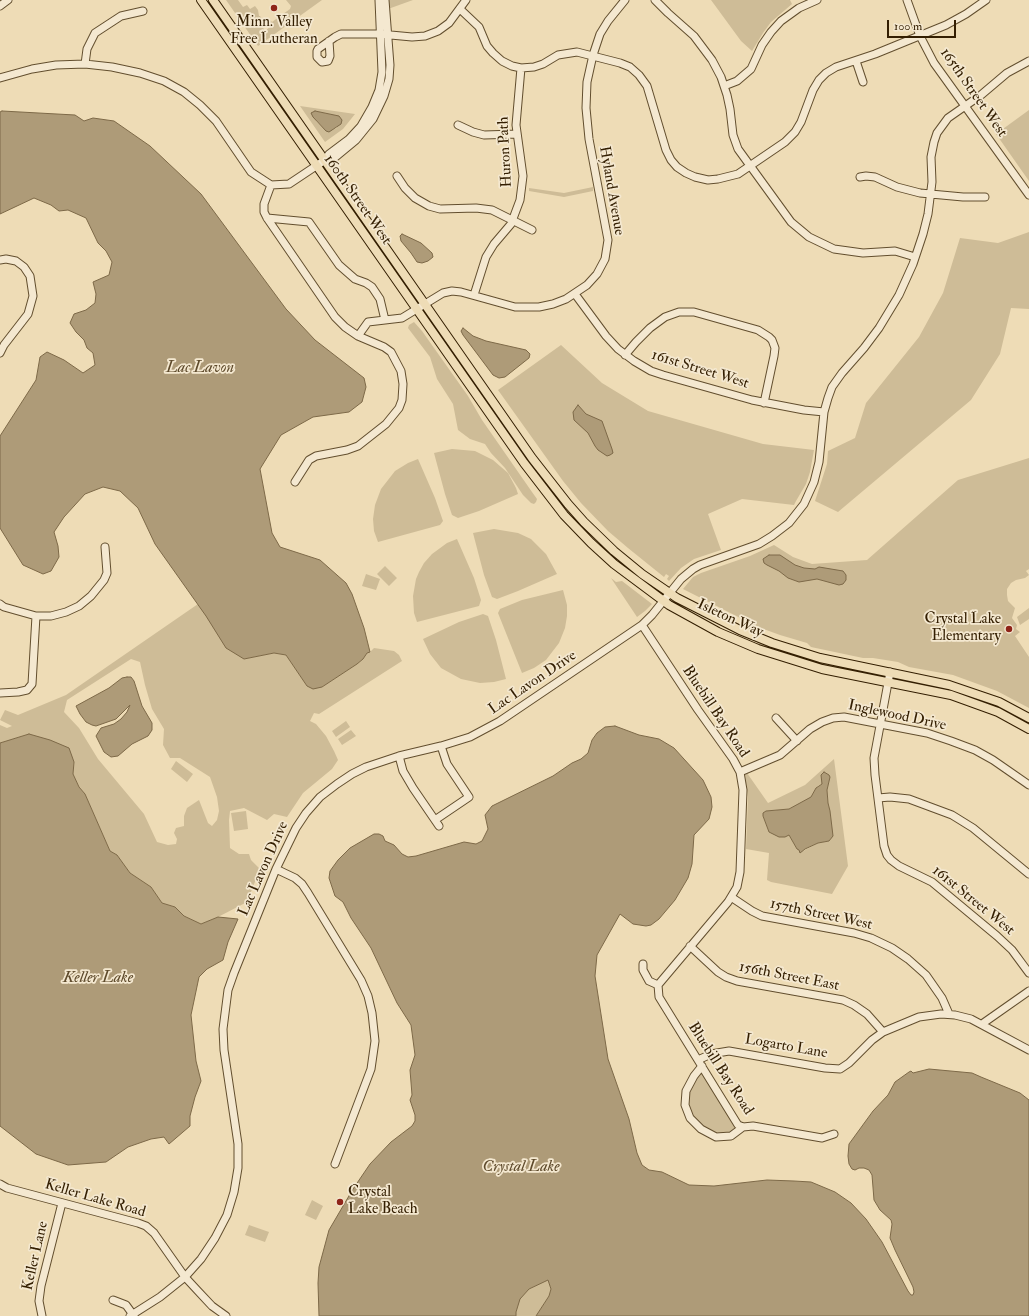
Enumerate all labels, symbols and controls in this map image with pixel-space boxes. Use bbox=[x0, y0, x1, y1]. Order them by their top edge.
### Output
marker: Minn. Valley Free Lutheran bbox=[269, 3, 279, 13]
scale bar bbox=[889, 12, 958, 38]
place label: Minn. Valley Free Lutheran bbox=[230, 14, 318, 49]
text: 100 m bbox=[894, 19, 922, 34]
street label: 165th Street West bbox=[936, 45, 1010, 141]
street label: Huron Path bbox=[495, 116, 517, 188]
street label: Hyland Avenue bbox=[594, 145, 628, 237]
street label: 160th Street West bbox=[319, 151, 395, 249]
street label: 161st Street West bbox=[649, 347, 751, 393]
water label: Lac Lavon bbox=[166, 359, 234, 379]
street label: Isleton Way bbox=[694, 596, 766, 642]
place label: Crystal Lake Elementary bbox=[925, 611, 1001, 646]
marker: Crystal Lake Elementary bbox=[1004, 624, 1014, 634]
street label: Lac Lavon Drive bbox=[486, 647, 580, 719]
street label: Bluebill Bay Road bbox=[678, 663, 752, 761]
street label: Inglewood Drive bbox=[846, 697, 948, 735]
street label: Lac Lavon Drive bbox=[235, 819, 293, 919]
street label: 161st Street West bbox=[928, 862, 1018, 940]
street label: 157th Street West bbox=[768, 895, 874, 935]
street label: 156th Street East bbox=[737, 958, 841, 996]
water label: Keller Lake bbox=[63, 969, 133, 989]
street label: Bluebill Bay Road bbox=[683, 1019, 757, 1119]
street label: Logarto Lane bbox=[743, 1031, 829, 1063]
water label: Crystal Lake bbox=[483, 1158, 559, 1178]
street label: Keller Lake Road bbox=[43, 1176, 147, 1222]
place label: Crystal Lake Beach bbox=[348, 1184, 418, 1219]
marker: Crystal Lake Beach bbox=[335, 1197, 345, 1207]
street label: Keller Lane bbox=[19, 1220, 53, 1292]

